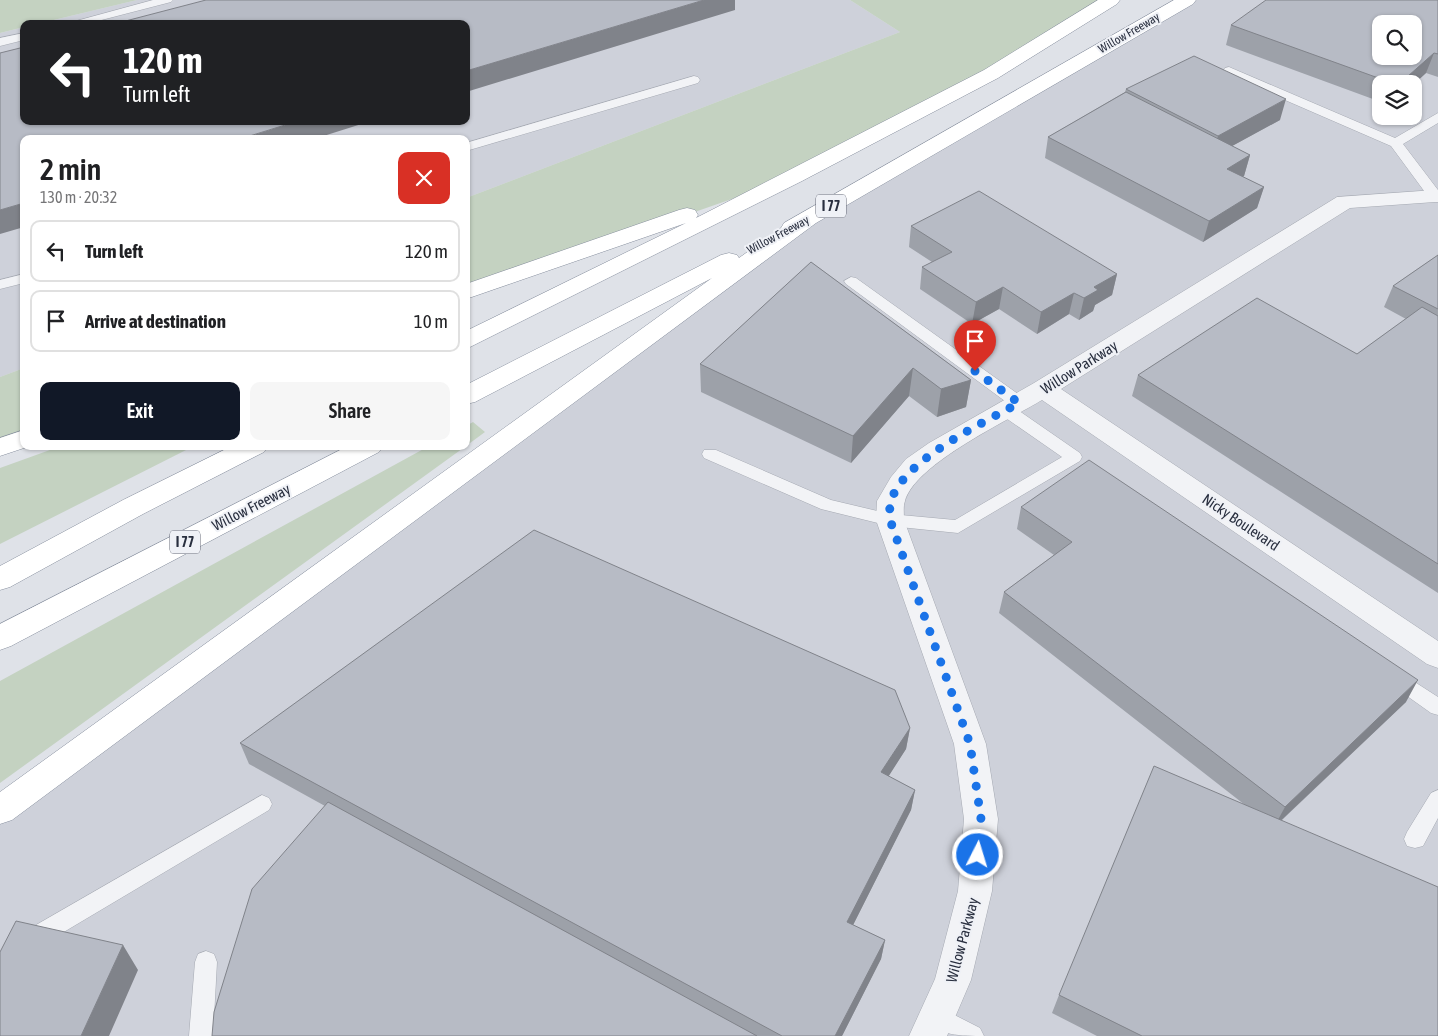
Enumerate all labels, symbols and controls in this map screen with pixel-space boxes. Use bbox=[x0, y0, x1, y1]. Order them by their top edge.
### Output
street label: Willow Freeway bbox=[1096, 10, 1162, 56]
map controls bbox=[1372, 15, 1422, 125]
button: search bbox=[1372, 15, 1422, 65]
icon: left bbox=[40, 40, 105, 105]
text: 120 m bbox=[123, 40, 202, 80]
button: layers bbox=[1372, 75, 1422, 125]
text: Turn left bbox=[123, 81, 190, 107]
text: 2 min bbox=[40, 152, 101, 186]
button: close bbox=[398, 152, 450, 204]
text: 130 m · 20:32 bbox=[40, 188, 117, 206]
road number: I 77 bbox=[816, 195, 846, 218]
street label: Willow Freeway bbox=[744, 213, 812, 257]
icon: left bbox=[42, 237, 70, 265]
text: Turn left bbox=[85, 240, 143, 262]
text: 120 m bbox=[405, 240, 448, 262]
icon: arrive bbox=[42, 307, 70, 335]
text: Arrive at destination bbox=[85, 310, 226, 332]
text: 10 m bbox=[414, 310, 448, 332]
pin bbox=[954, 320, 996, 371]
icon: arrive bbox=[961, 327, 989, 355]
street label: Willow Parkway bbox=[1038, 337, 1120, 397]
button: Exit bbox=[40, 382, 240, 440]
button: Share bbox=[250, 382, 450, 440]
street label: Willow Freeway bbox=[209, 480, 293, 534]
street label: Nicky Boulevard bbox=[1199, 490, 1283, 554]
road number: I 77 bbox=[170, 530, 200, 554]
position arrow bbox=[951, 828, 1003, 880]
street label: Willow Parkway bbox=[943, 896, 981, 984]

